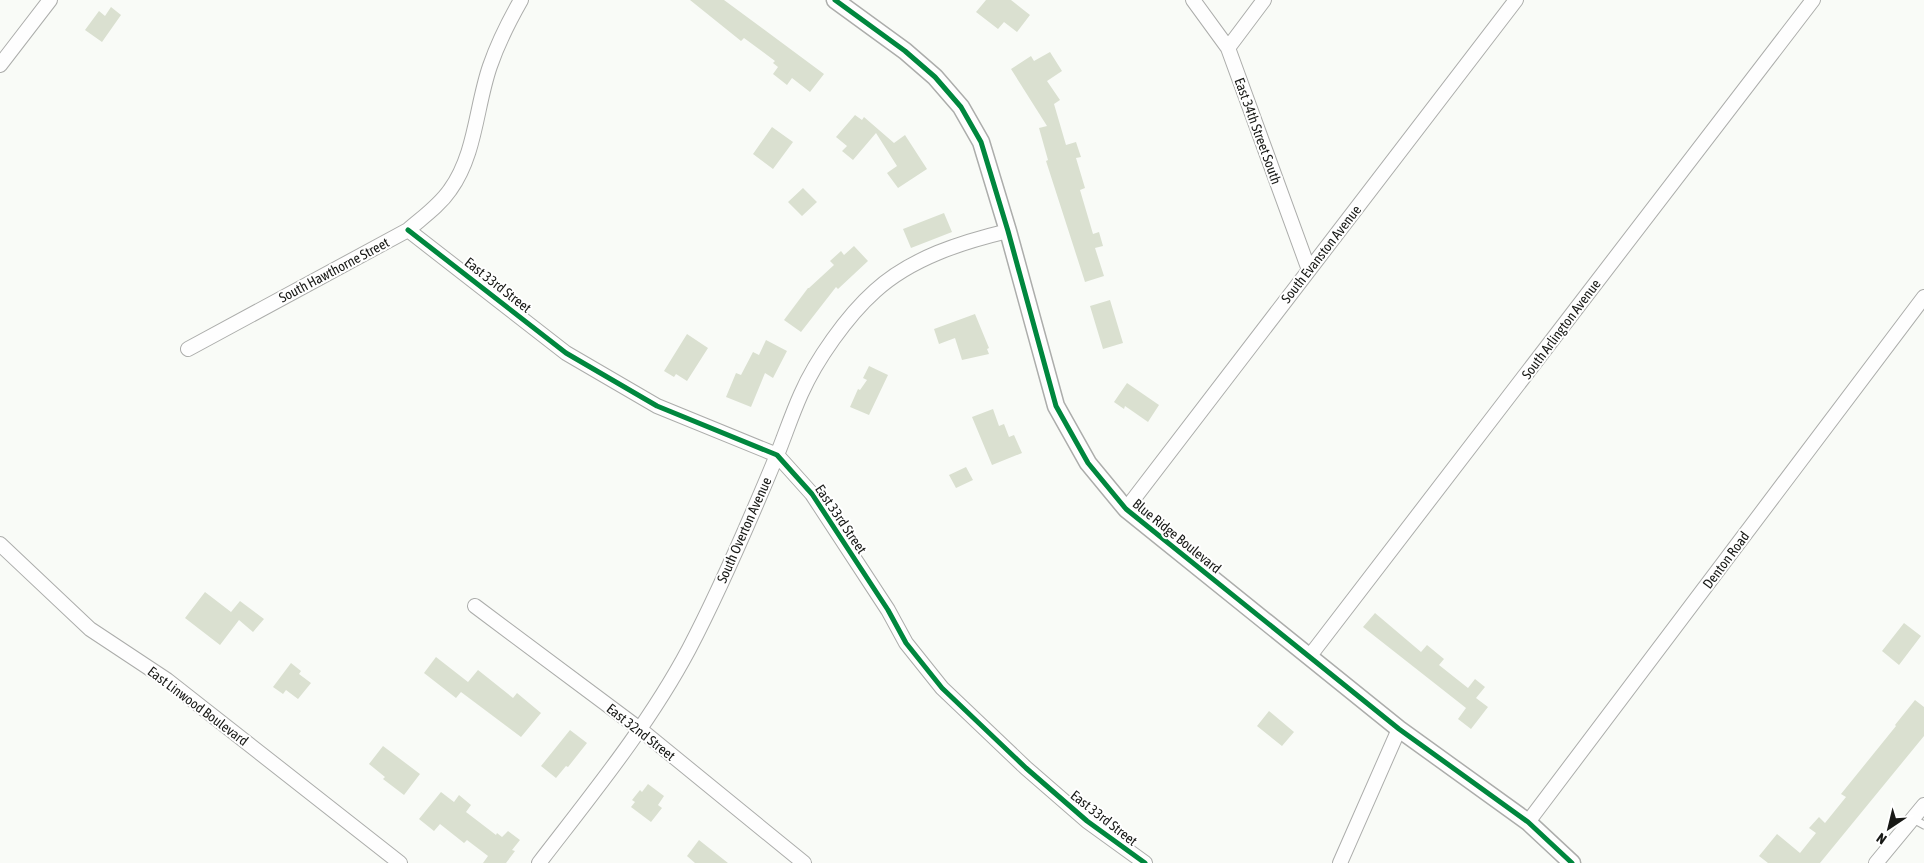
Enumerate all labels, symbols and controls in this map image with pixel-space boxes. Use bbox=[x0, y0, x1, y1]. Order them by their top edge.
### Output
street label: East 34th Street South bbox=[1231, 76, 1285, 186]
street label: South Evanston Avenue bbox=[1278, 202, 1364, 306]
street label: South Hawthorne Street bbox=[276, 234, 392, 306]
street label: East 33rd Street bbox=[462, 254, 534, 316]
street label: South Arlington Avenue bbox=[1518, 276, 1604, 382]
street label: South Overton Avenue bbox=[713, 475, 775, 585]
street label: East 33rd Street bbox=[812, 481, 870, 557]
street label: Blue Ridge Boulevard bbox=[1130, 496, 1224, 576]
street label: Denton Road bbox=[1699, 528, 1753, 592]
street label: East Linwood Boulevard bbox=[145, 663, 251, 749]
street label: East 32nd Street bbox=[604, 700, 678, 764]
street label: East 33rd Street bbox=[1068, 787, 1140, 849]
north arrow bbox=[1864, 803, 1914, 853]
text: N bbox=[1874, 830, 1890, 848]

